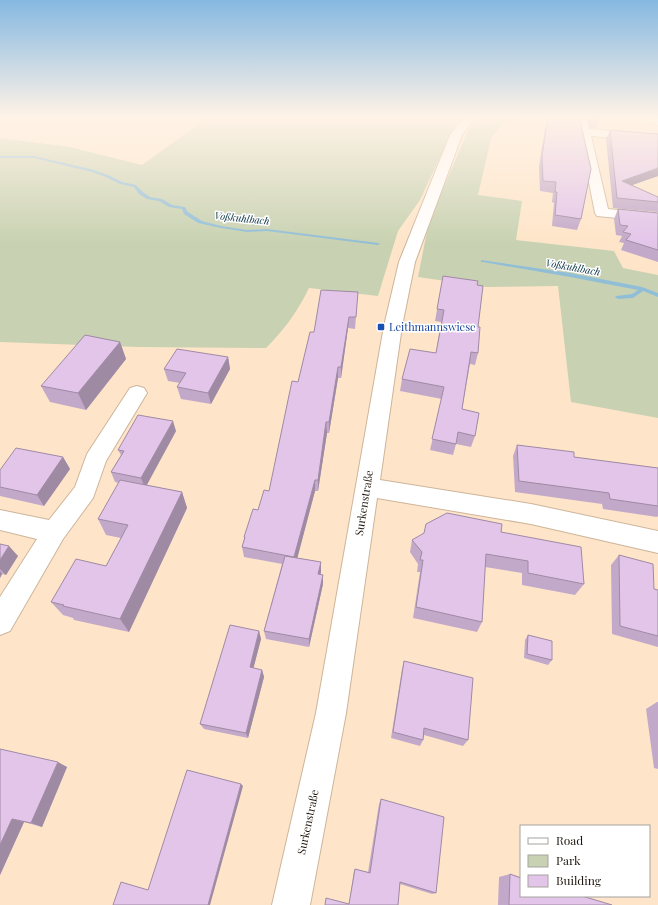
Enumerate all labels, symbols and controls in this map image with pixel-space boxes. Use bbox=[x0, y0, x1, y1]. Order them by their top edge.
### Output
water label: Voßkuhlbach bbox=[214, 208, 270, 228]
water label: Voßkuhlbach bbox=[545, 255, 601, 279]
place label: Leithmannswiese bbox=[389, 319, 476, 334]
marker: Leithmannswiese bbox=[376, 322, 386, 332]
street label: Surkenstraße bbox=[351, 469, 376, 537]
street label: Surkenstraße bbox=[293, 788, 322, 856]
legend bbox=[520, 825, 650, 897]
text: Road bbox=[556, 832, 583, 848]
text: Park bbox=[556, 852, 581, 868]
text: Building bbox=[556, 872, 602, 888]

